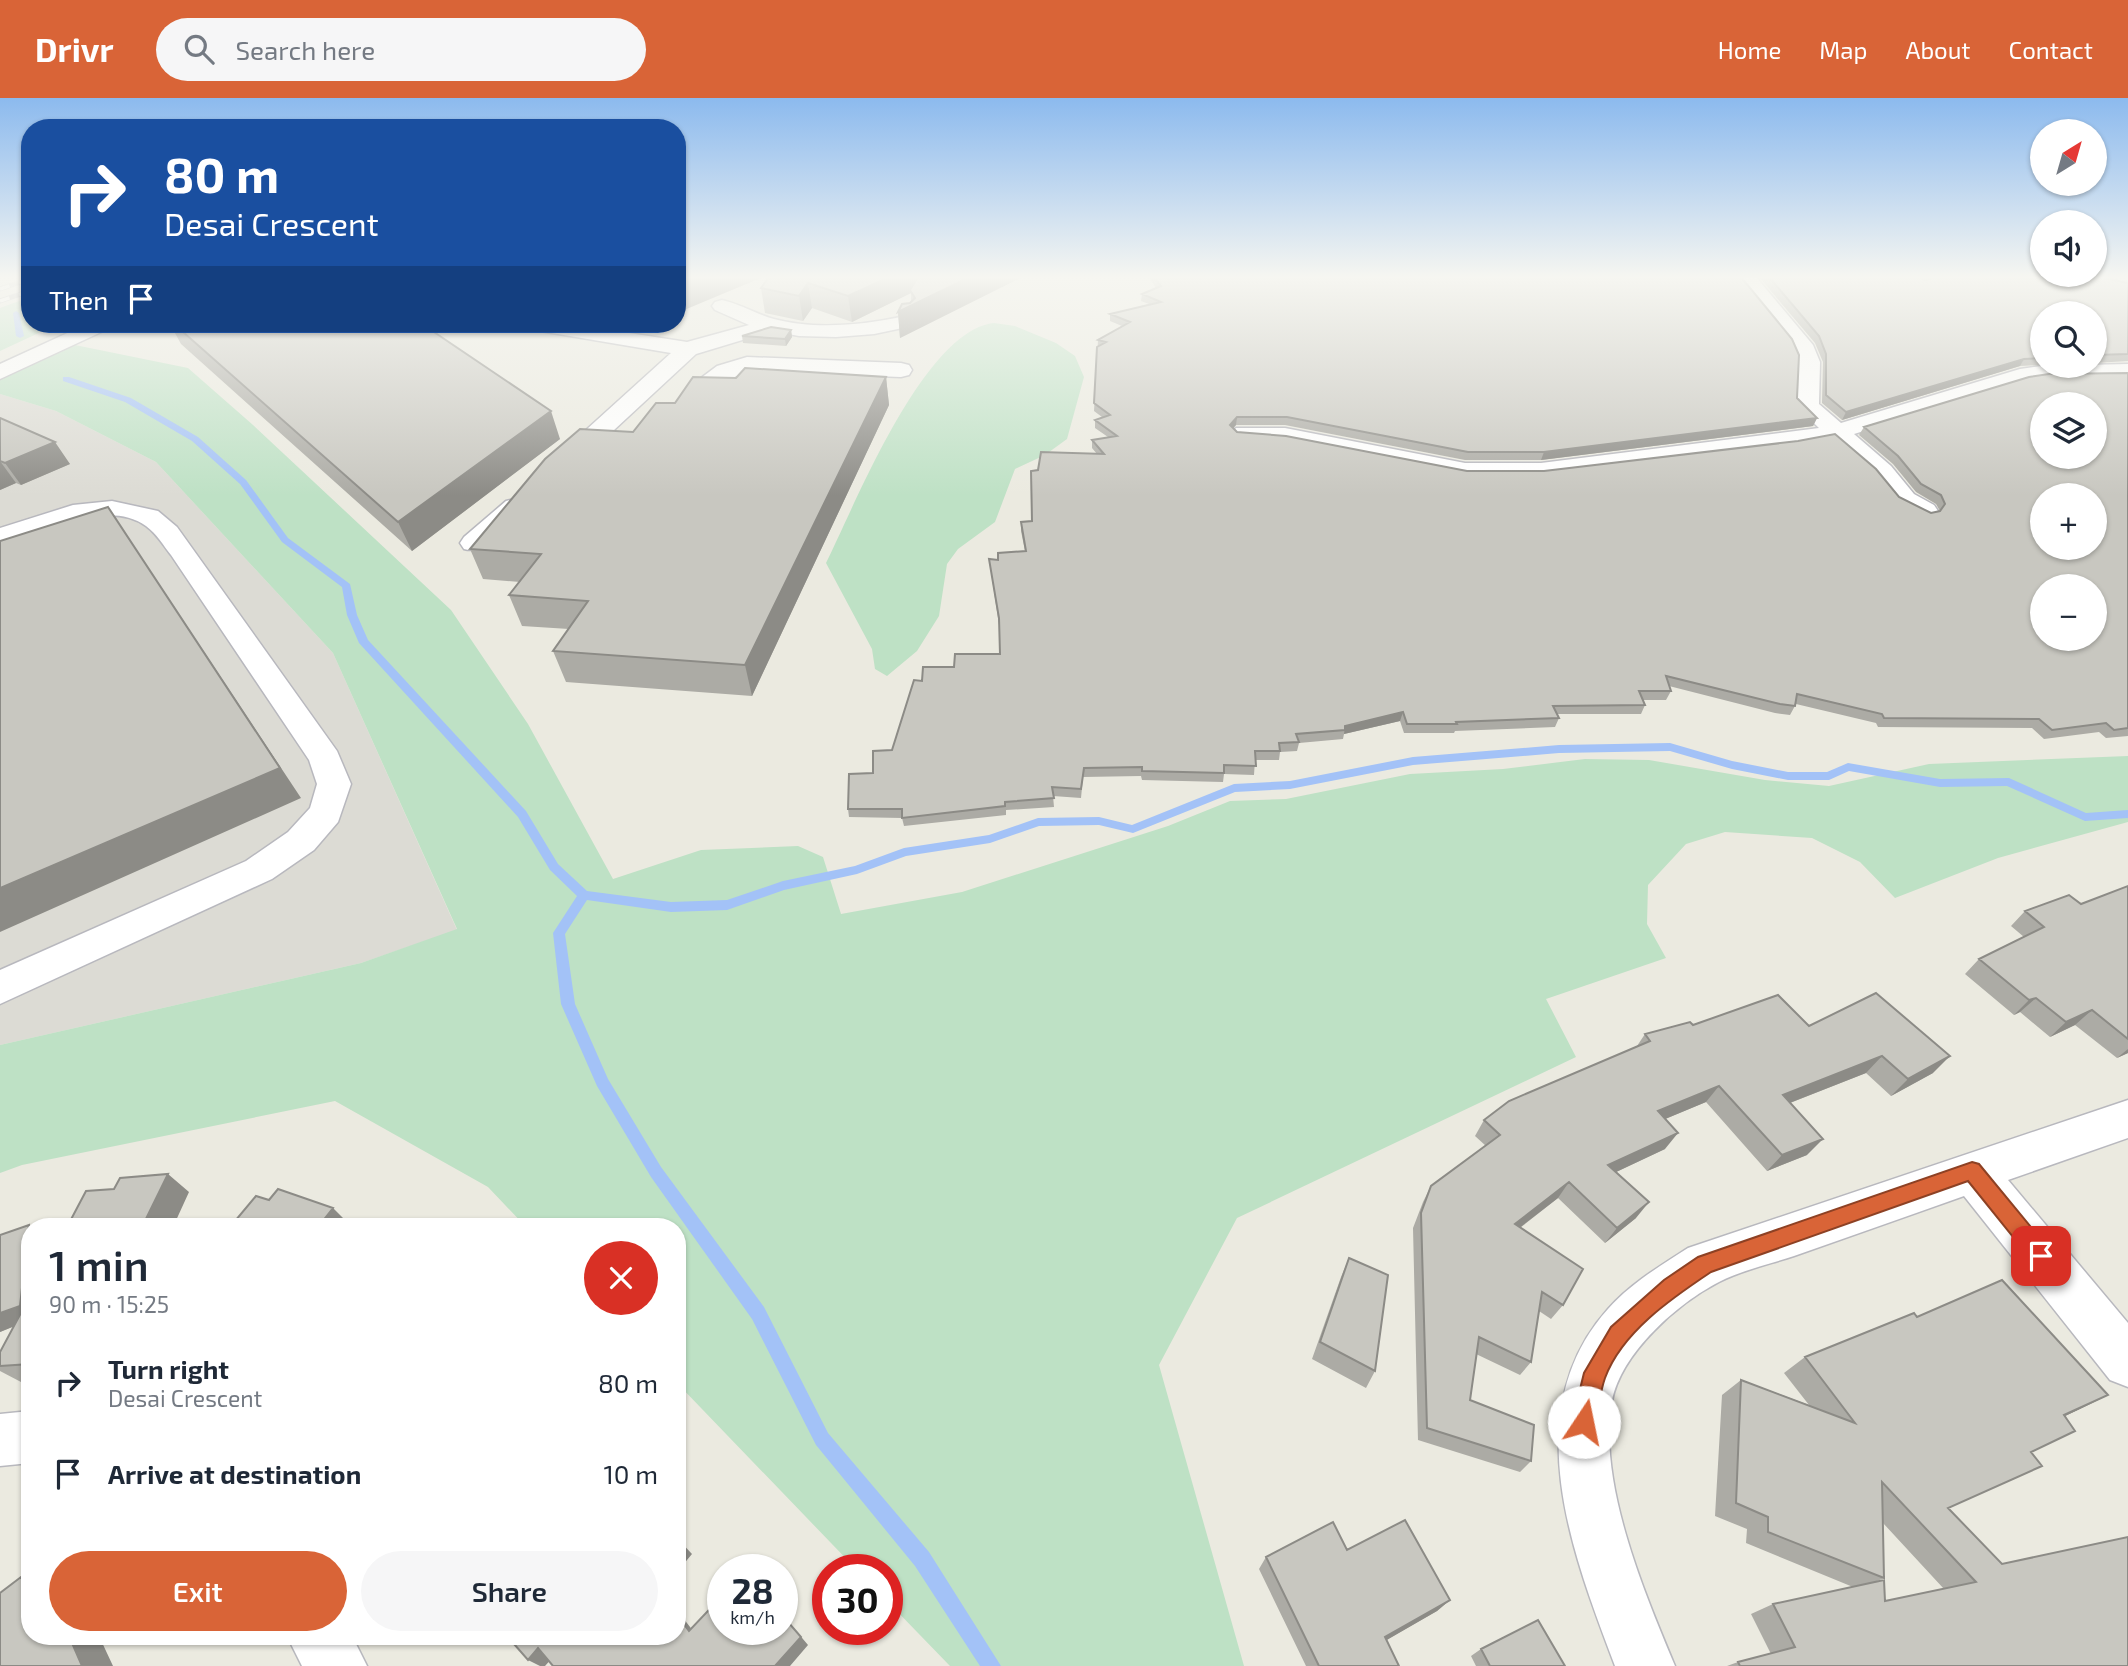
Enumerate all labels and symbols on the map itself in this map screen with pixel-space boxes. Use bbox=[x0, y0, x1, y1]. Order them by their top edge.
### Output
north arrow bbox=[2030, 119, 2107, 196]
pin bbox=[2011, 1226, 2071, 1286]
position arrow bbox=[1547, 1385, 1621, 1459]
speed limit sign: 30 bbox=[812, 1554, 903, 1645]

